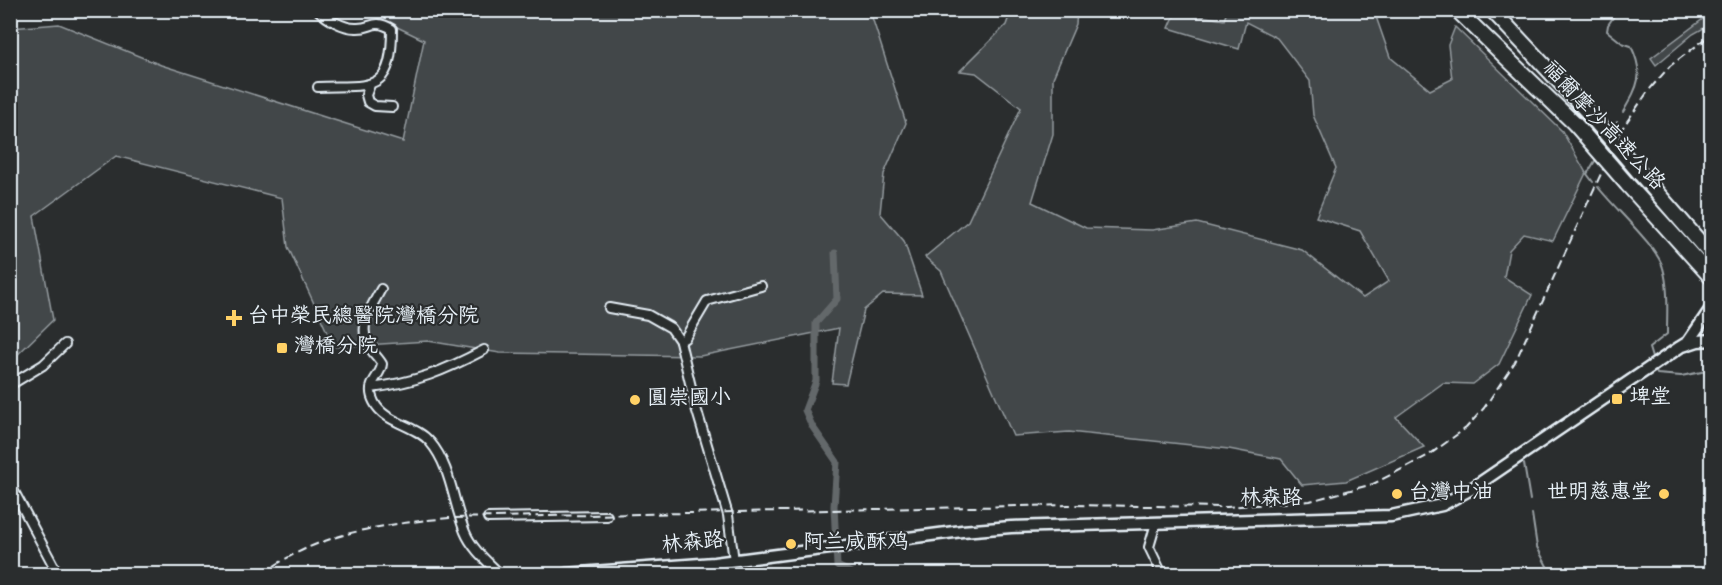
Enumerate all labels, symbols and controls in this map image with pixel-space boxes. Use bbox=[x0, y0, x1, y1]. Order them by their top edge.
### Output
street label: 福爾摩沙高速公路 bbox=[1536, 56, 1670, 197]
place label: 台中榮民總醫院灣橋分院 bbox=[248, 304, 479, 331]
marker: 台中榮民總醫院灣橋分院 bbox=[225, 309, 243, 327]
place label: 灣橋分院 bbox=[294, 335, 378, 361]
marker: 灣橋分院 bbox=[275, 341, 289, 355]
place label: 埤堂 bbox=[1629, 385, 1671, 412]
place label: 圓崇國小 bbox=[647, 386, 731, 413]
marker: 埤堂 bbox=[1610, 392, 1624, 406]
marker: 圓崇國小 bbox=[628, 393, 642, 407]
place label: 台灣中油 bbox=[1409, 480, 1493, 507]
place label: 世明慈惠堂 bbox=[1547, 480, 1652, 507]
street label: 林森路 bbox=[1240, 486, 1303, 513]
marker: 台灣中油 bbox=[1390, 487, 1404, 501]
marker: 世明慈惠堂 bbox=[1657, 487, 1671, 501]
street label: 林森路 bbox=[660, 527, 726, 561]
place label: 阿兰咸酥鸡 bbox=[803, 530, 908, 557]
marker: 阿兰咸酥鸡 bbox=[784, 537, 798, 551]

